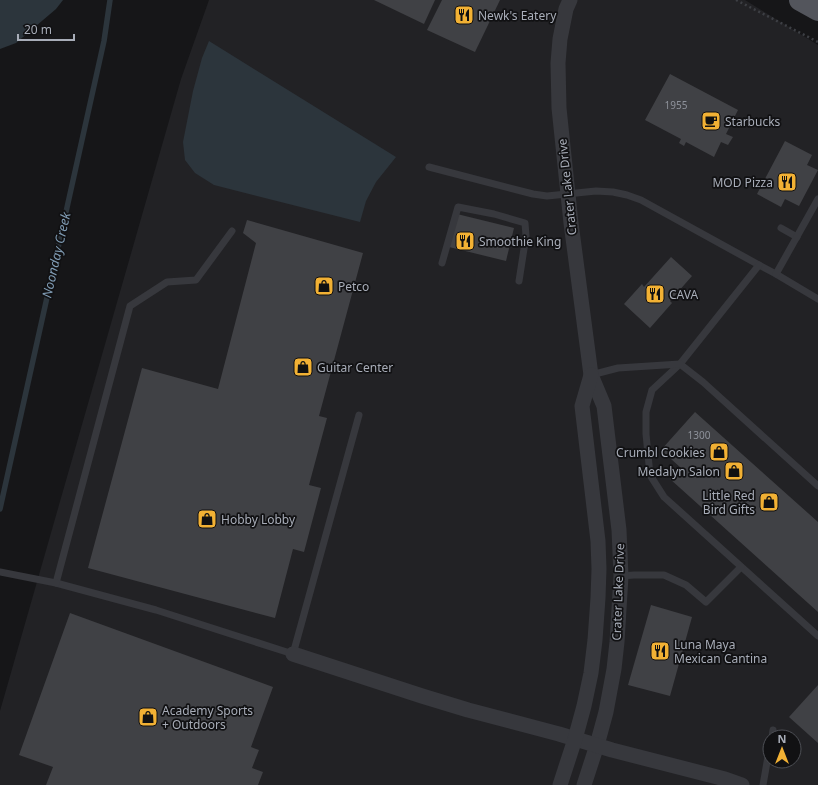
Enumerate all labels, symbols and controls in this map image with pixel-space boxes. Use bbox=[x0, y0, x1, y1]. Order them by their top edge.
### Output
restaurant icon: Newk's Eatery bbox=[453, 4, 475, 26]
place label: Newk's Eatery bbox=[478, 7, 557, 24]
scale bar bbox=[18, 16, 74, 42]
text: 20 m bbox=[24, 21, 52, 38]
house number: 1955 bbox=[665, 98, 688, 112]
cafe icon: Starbucks bbox=[700, 110, 722, 132]
place label: Starbucks bbox=[725, 113, 781, 130]
street label: Crater Lake Drive bbox=[553, 138, 581, 236]
restaurant icon: MOD Pizza bbox=[776, 171, 798, 193]
place label: MOD Pizza bbox=[712, 174, 773, 191]
water label: Noonday Creek bbox=[37, 210, 75, 300]
restaurant icon: Smoothie King bbox=[454, 230, 476, 252]
place label: Smoothie King bbox=[479, 233, 561, 250]
shop icon: Petco bbox=[313, 275, 335, 297]
place label: Petco bbox=[338, 278, 369, 295]
restaurant icon: CAVA bbox=[644, 283, 666, 305]
place label: CAVA bbox=[669, 286, 698, 303]
shop icon: Guitar Center bbox=[292, 356, 314, 378]
place label: Guitar Center bbox=[317, 359, 393, 376]
house number: 1300 bbox=[688, 428, 711, 442]
shop icon: Crumbl Cookies bbox=[708, 441, 730, 463]
place label: Crumbl Cookies bbox=[616, 444, 705, 461]
shop icon: Medalyn Salon bbox=[723, 460, 745, 482]
place label: Medalyn Salon bbox=[637, 463, 720, 480]
place label: Little Red Bird Gifts bbox=[702, 487, 755, 518]
shop icon: Little Red Bird Gifts bbox=[758, 491, 780, 513]
shop icon: Hobby Lobby bbox=[196, 508, 218, 530]
place label: Hobby Lobby bbox=[221, 511, 296, 528]
street label: Crater Lake Drive bbox=[608, 543, 628, 641]
place label: Luna Maya Mexican Cantina bbox=[674, 636, 767, 667]
restaurant icon: Luna Maya Mexican Cantina bbox=[649, 640, 671, 662]
place label: Academy Sports + Outdoors bbox=[162, 702, 253, 733]
shop icon: Academy Sports + Outdoors bbox=[137, 706, 159, 728]
north arrow bbox=[762, 729, 802, 769]
text: N bbox=[778, 731, 786, 746]

